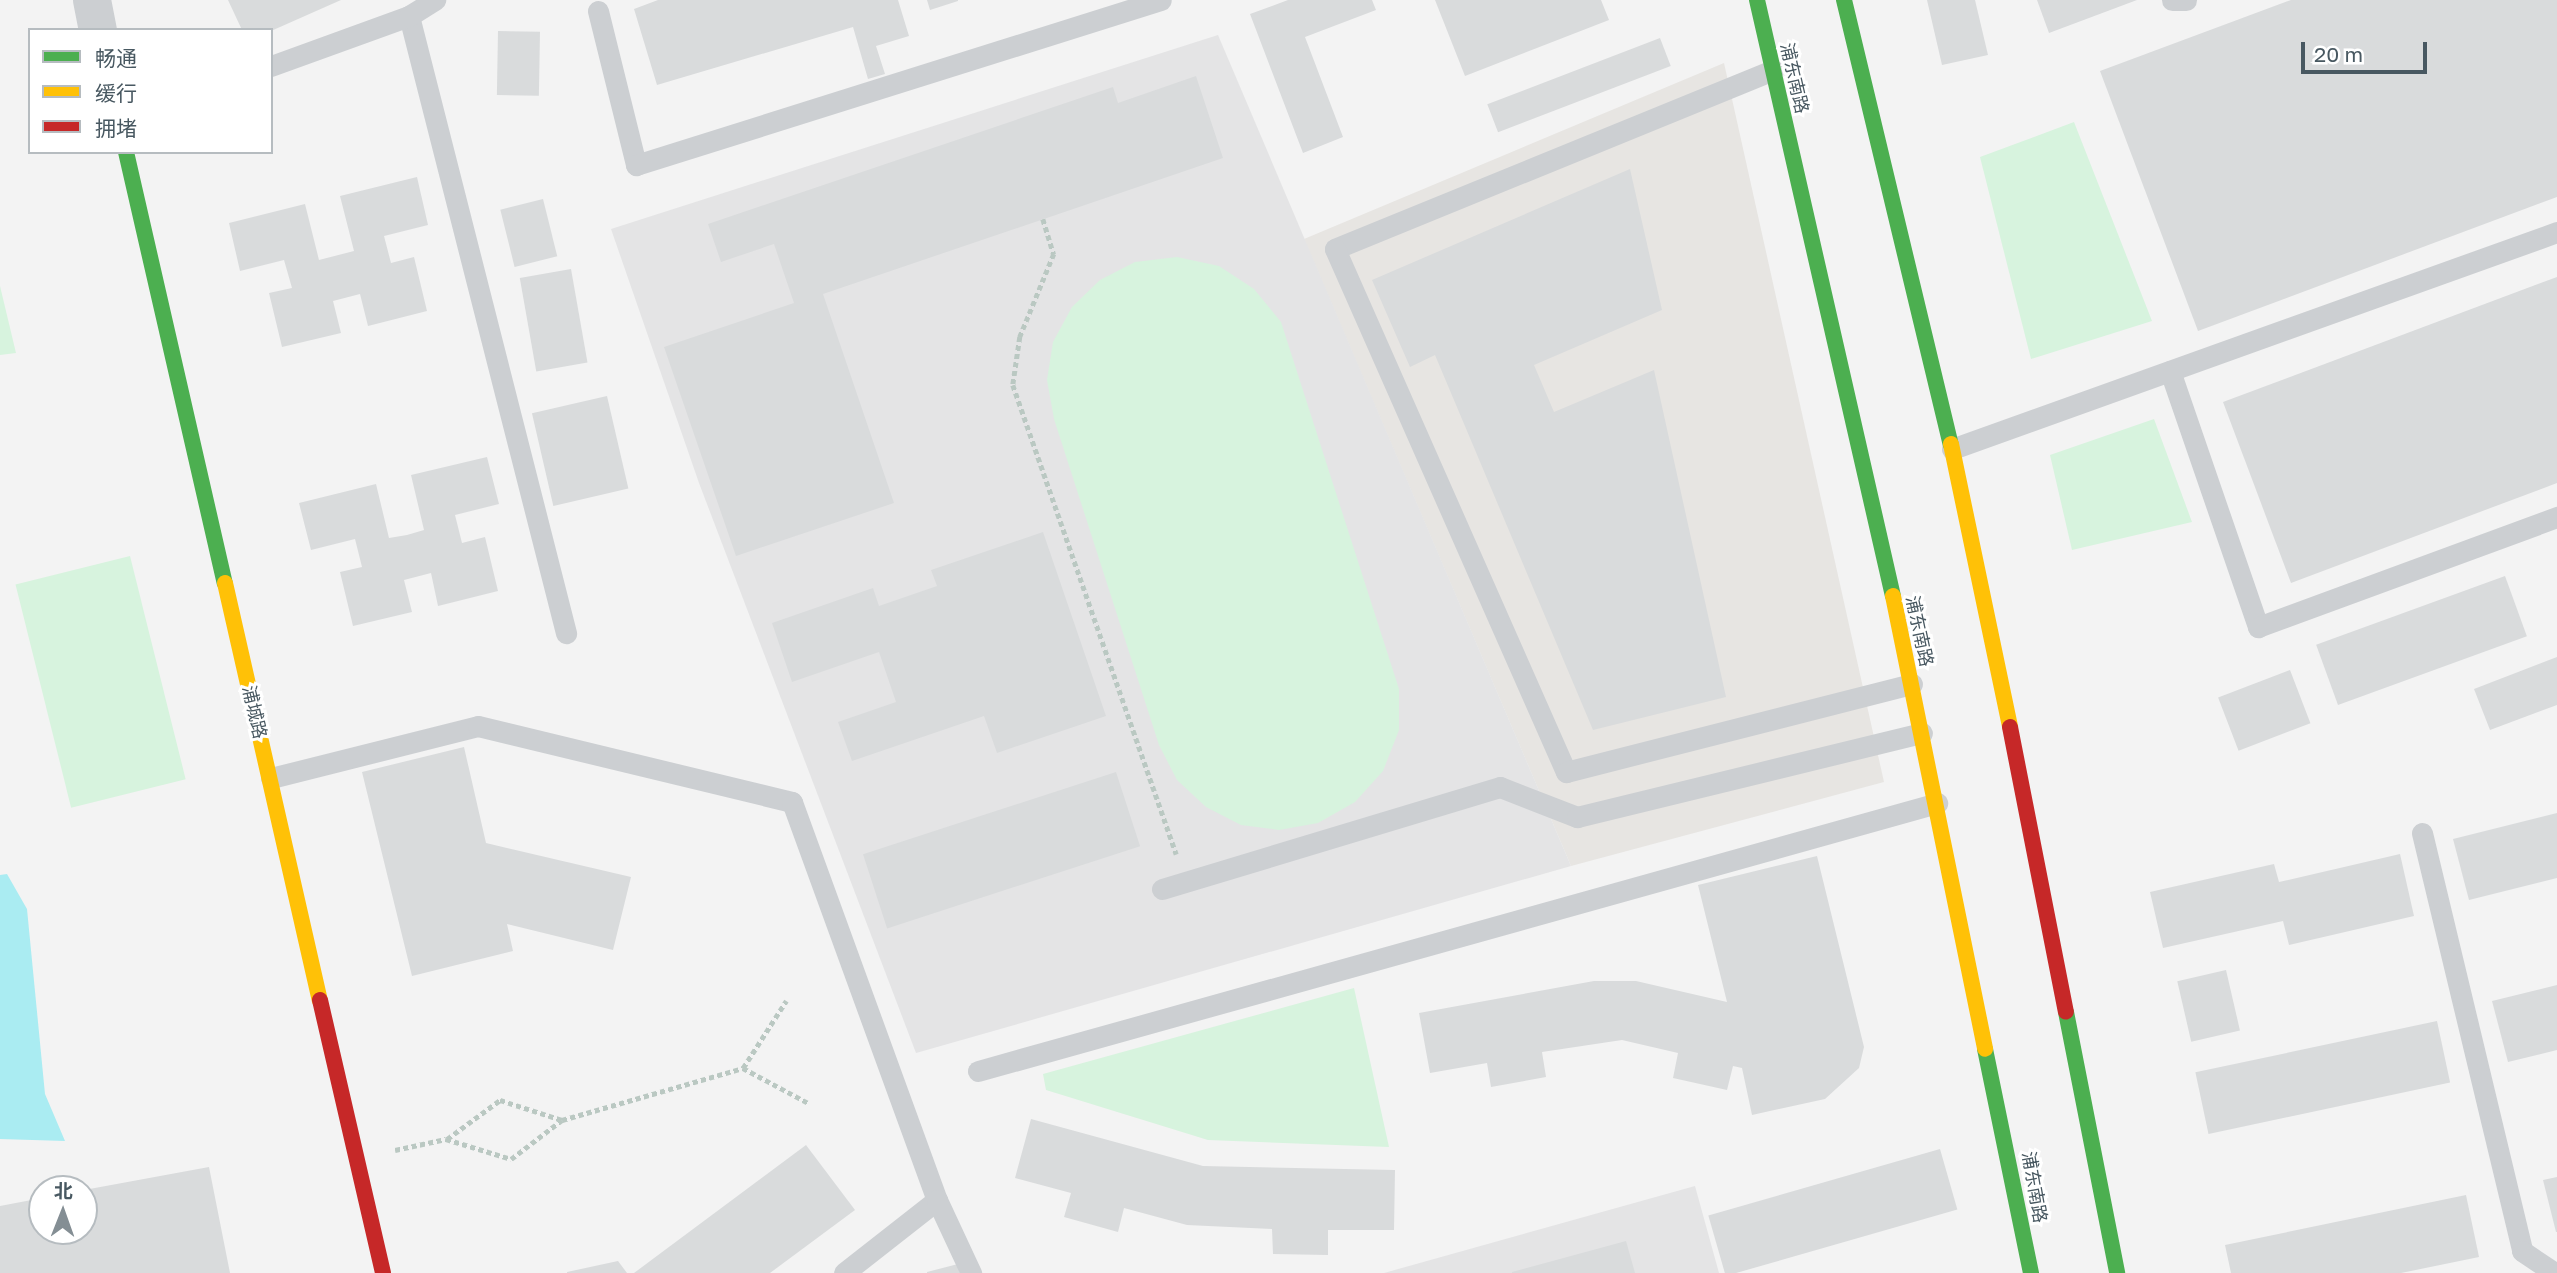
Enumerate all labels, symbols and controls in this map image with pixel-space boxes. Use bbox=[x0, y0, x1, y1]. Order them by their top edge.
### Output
legend bbox=[28, 28, 273, 154]
scale bar bbox=[2305, 28, 2431, 72]
street label: 浦东南路 bbox=[1776, 40, 1814, 116]
text: 20 m bbox=[2314, 41, 2363, 67]
text: 畅通 bbox=[95, 45, 137, 71]
text: 缓行 bbox=[95, 80, 137, 106]
text: 拥堵 bbox=[95, 115, 137, 141]
street label: 浦东南路 bbox=[1902, 594, 1938, 668]
street label: 浦城路 bbox=[238, 683, 272, 741]
street label: 浦东南路 bbox=[2018, 1150, 2052, 1224]
north arrow bbox=[28, 1175, 98, 1245]
text: 北 bbox=[54, 1179, 73, 1202]

